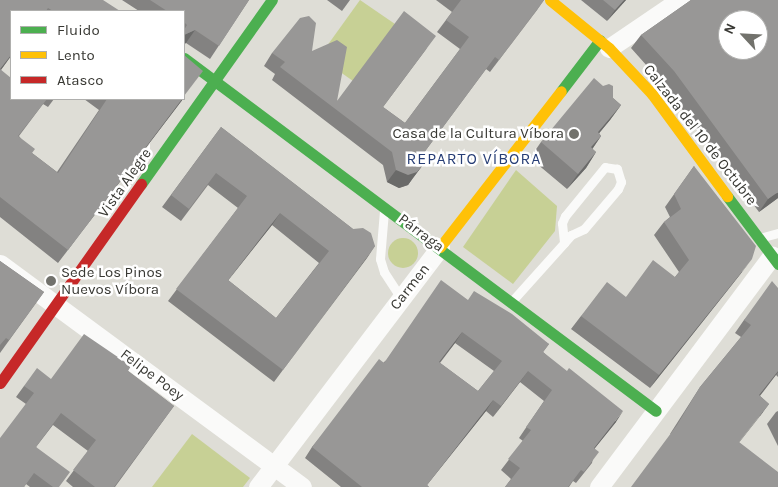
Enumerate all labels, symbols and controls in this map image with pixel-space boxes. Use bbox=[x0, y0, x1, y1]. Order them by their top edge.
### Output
legend bbox=[10, 10, 185, 100]
north arrow bbox=[718, 10, 768, 60]
text: Fluido bbox=[57, 21, 100, 39]
text: N bbox=[720, 21, 740, 37]
text: Lento bbox=[57, 46, 95, 64]
street label: Calzada del 10 de Octubre bbox=[639, 61, 761, 209]
text: Atasco bbox=[57, 71, 103, 89]
place label: Casa de la Cultura Víbora bbox=[393, 125, 564, 143]
marker: Casa de la Cultura Víbora bbox=[568, 128, 580, 140]
street label: Vista Alegre bbox=[95, 145, 155, 221]
district label: REPARTO VÍBORA bbox=[405, 149, 543, 169]
street label: Párraga bbox=[395, 210, 447, 256]
street label: Carmen bbox=[386, 260, 434, 314]
place label: Sede Los Pinos Nuevos Víbora bbox=[61, 263, 162, 298]
marker: Sede Los Pinos Nuevos Víbora bbox=[45, 275, 57, 287]
street label: Felipe Poey bbox=[117, 345, 187, 405]

